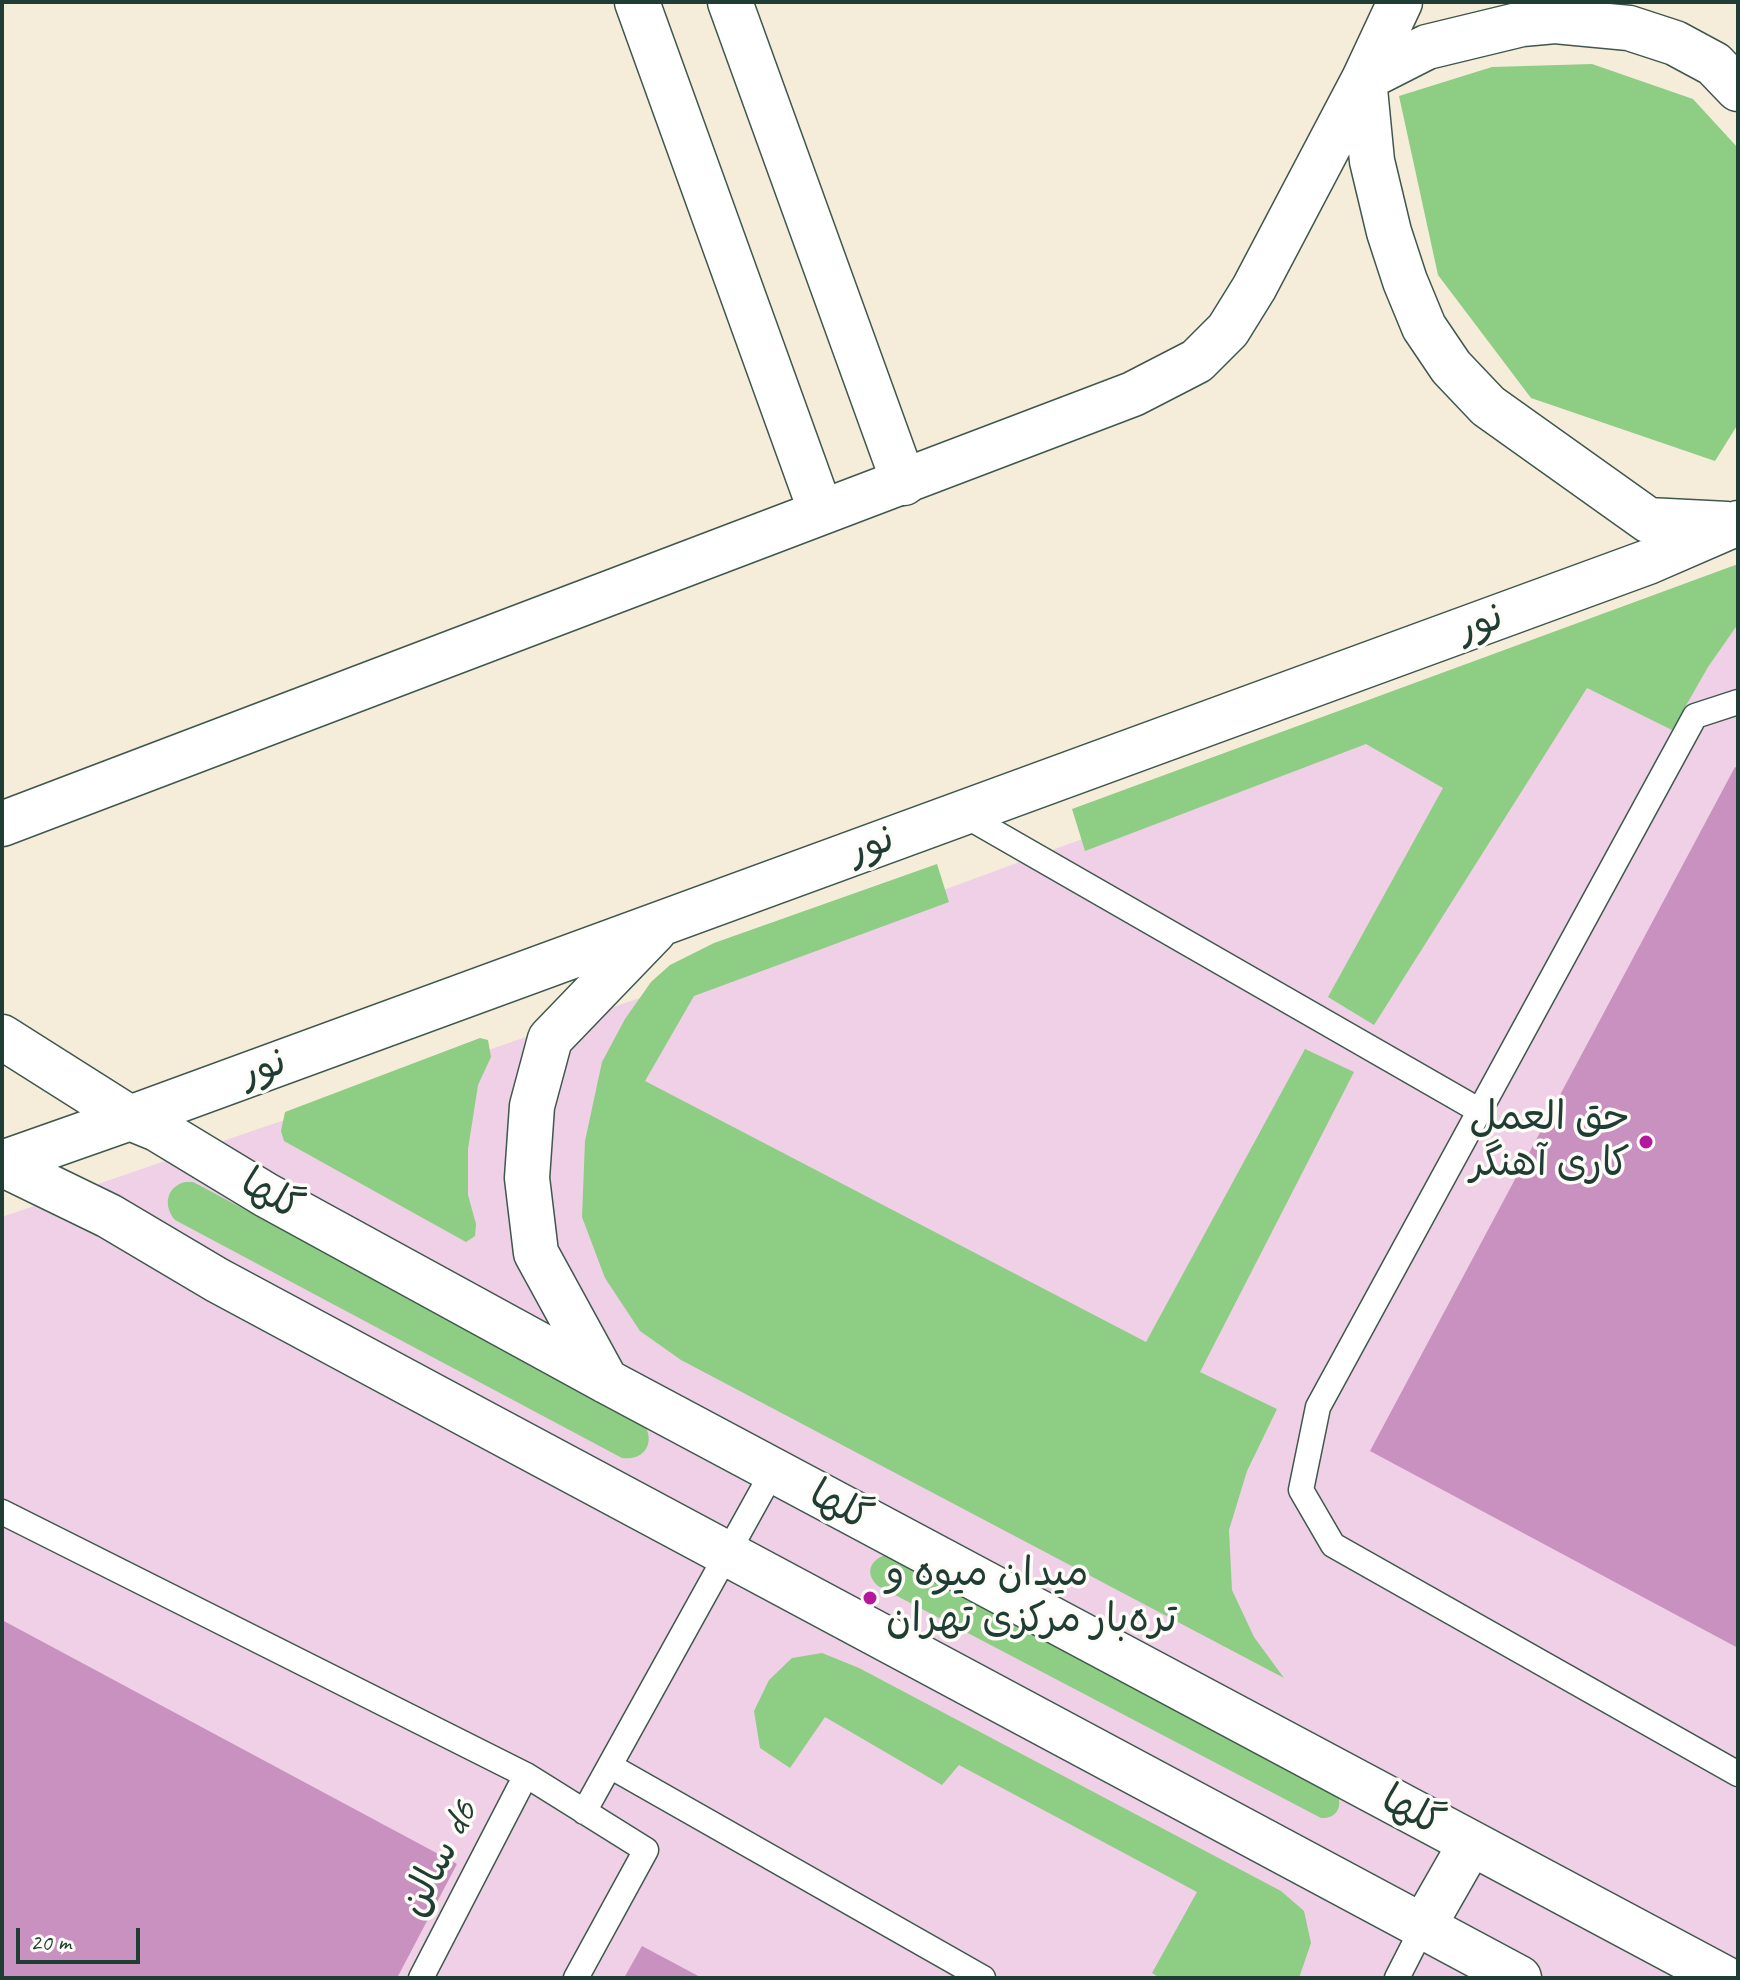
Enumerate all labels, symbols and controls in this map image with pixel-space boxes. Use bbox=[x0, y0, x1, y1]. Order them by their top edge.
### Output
street label: نور bbox=[1450, 594, 1510, 654]
street label: نور bbox=[841, 816, 901, 876]
street label: نور bbox=[233, 1039, 293, 1099]
place label: حق العمل کاری آهنگر bbox=[1469, 1095, 1630, 1189]
marker: حق العمل کاری آهنگر bbox=[1637, 1133, 1655, 1151]
street label: گلها bbox=[231, 1159, 311, 1233]
street label: گلها bbox=[801, 1471, 879, 1543]
place label: میدان میوه و تره‌بار مرکزی تهران bbox=[886, 1551, 1177, 1645]
marker: میدان میوه و تره‌بار مرکزی تهران bbox=[861, 1589, 879, 1607]
street label: گلها bbox=[1373, 1776, 1451, 1848]
street label: سالن d6 bbox=[391, 1793, 489, 1925]
scale bar bbox=[20, 1912, 144, 1962]
text: 20 m bbox=[30, 1927, 71, 1957]

